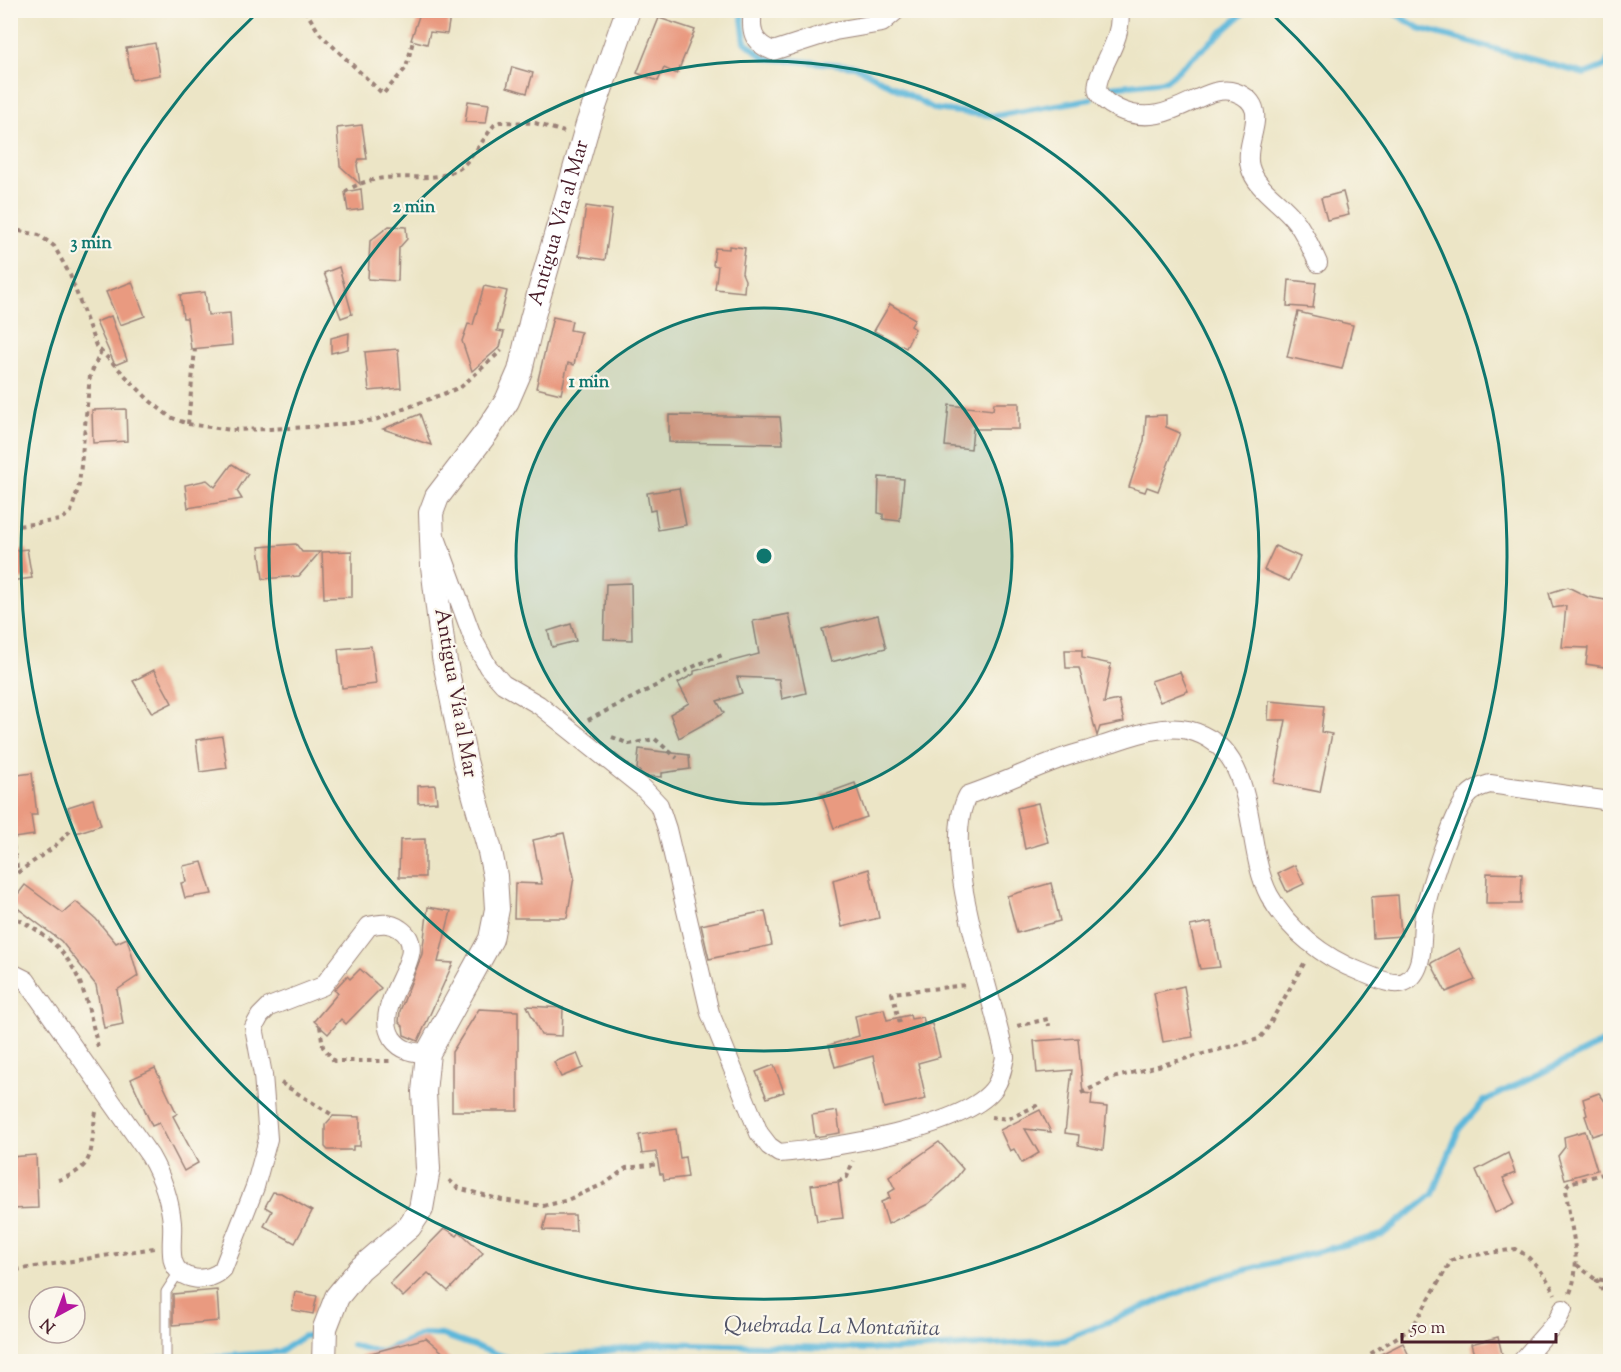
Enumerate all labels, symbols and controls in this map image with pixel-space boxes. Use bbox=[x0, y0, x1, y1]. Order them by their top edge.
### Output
street label: Antigua Vía al Mar bbox=[521, 136, 598, 310]
text: 2 min bbox=[393, 195, 436, 221]
text: 3 min bbox=[70, 231, 112, 257]
text: 1 min bbox=[569, 370, 610, 396]
centre of rings bbox=[754, 546, 774, 566]
street label: Antigua Vía al Mar bbox=[425, 606, 485, 780]
north arrow bbox=[27, 1285, 87, 1345]
scale bar bbox=[1402, 1306, 1556, 1344]
water label: Quebrada La Montañita bbox=[724, 1310, 940, 1346]
text: N bbox=[36, 1311, 61, 1337]
text: 50 m bbox=[1410, 1316, 1446, 1342]

